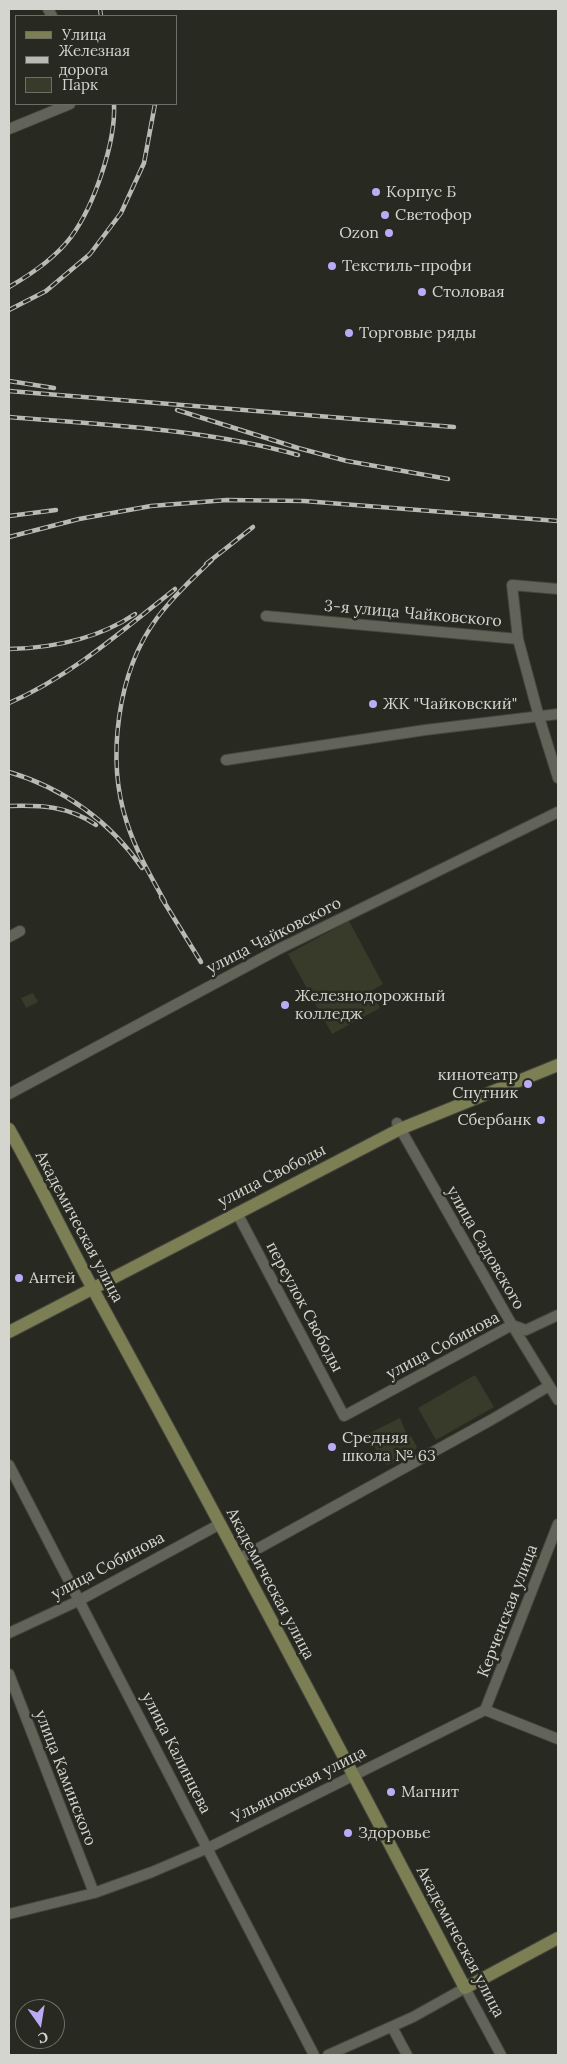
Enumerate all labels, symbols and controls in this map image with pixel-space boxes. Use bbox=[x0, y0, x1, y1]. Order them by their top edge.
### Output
legend bbox=[15, 15, 178, 105]
text: Улица bbox=[62, 25, 106, 44]
text: Железная дорога bbox=[59, 41, 130, 79]
text: Парк bbox=[62, 75, 98, 94]
place label: Корпус Б bbox=[386, 182, 456, 202]
marker: Корпус Б bbox=[370, 186, 382, 198]
place label: Светофор bbox=[395, 205, 472, 225]
marker: Светофор bbox=[379, 209, 391, 221]
place label: Ozon bbox=[339, 223, 379, 243]
marker: Ozon bbox=[383, 227, 395, 239]
place label: Текстиль-профи bbox=[342, 256, 472, 276]
marker: Текстиль-профи bbox=[326, 260, 338, 272]
place label: Столовая bbox=[432, 282, 505, 302]
marker: Столовая bbox=[416, 286, 428, 298]
place label: Торговые ряды bbox=[359, 323, 476, 343]
marker: Торговые ряды bbox=[343, 327, 355, 339]
street label: 3-я улица Чайковского bbox=[323, 597, 503, 631]
place label: ЖК "Чайковский" bbox=[383, 694, 517, 714]
marker: ЖК "Чайковский" bbox=[367, 698, 379, 710]
street label: улица Чайковского bbox=[203, 894, 345, 978]
place label: Железнодорожный колледж bbox=[295, 986, 446, 1024]
marker: Железнодорожный колледж bbox=[279, 999, 291, 1011]
place label: кинотеатр Спутник bbox=[438, 1065, 518, 1103]
marker: кинотеатр Спутник bbox=[522, 1078, 534, 1090]
place label: Сбербанк bbox=[457, 1110, 531, 1130]
marker: Сбербанк bbox=[535, 1114, 547, 1126]
street label: улица Свободы bbox=[215, 1141, 329, 1211]
street label: Академическая улица bbox=[31, 1148, 127, 1306]
street label: улица Садовского bbox=[442, 1183, 528, 1313]
street label: переулок Свободы bbox=[261, 1238, 347, 1376]
place label: Антей bbox=[29, 1268, 76, 1288]
marker: Антей bbox=[13, 1272, 25, 1284]
street label: улица Собинова bbox=[383, 1308, 503, 1384]
place label: Средняя школа № 63 bbox=[342, 1428, 436, 1466]
marker: Средняя школа № 63 bbox=[326, 1441, 338, 1453]
street label: Академическая улица bbox=[222, 1505, 318, 1663]
street label: улица Собинова bbox=[48, 1528, 168, 1604]
street label: Керченская улица bbox=[474, 1542, 542, 1680]
street label: улица Калинцева bbox=[137, 1689, 215, 1817]
street label: улица Каминского bbox=[30, 1707, 100, 1849]
street label: Ульяновская улица bbox=[229, 1743, 369, 1827]
place label: Магнит bbox=[401, 1782, 459, 1802]
marker: Магнит bbox=[385, 1786, 397, 1798]
place label: Здоровье bbox=[358, 1823, 431, 1843]
marker: Здоровье bbox=[342, 1827, 354, 1839]
street label: Академическая улица bbox=[412, 1863, 508, 2021]
north arrow bbox=[15, 1999, 65, 2049]
text: С bbox=[36, 2028, 50, 2047]

